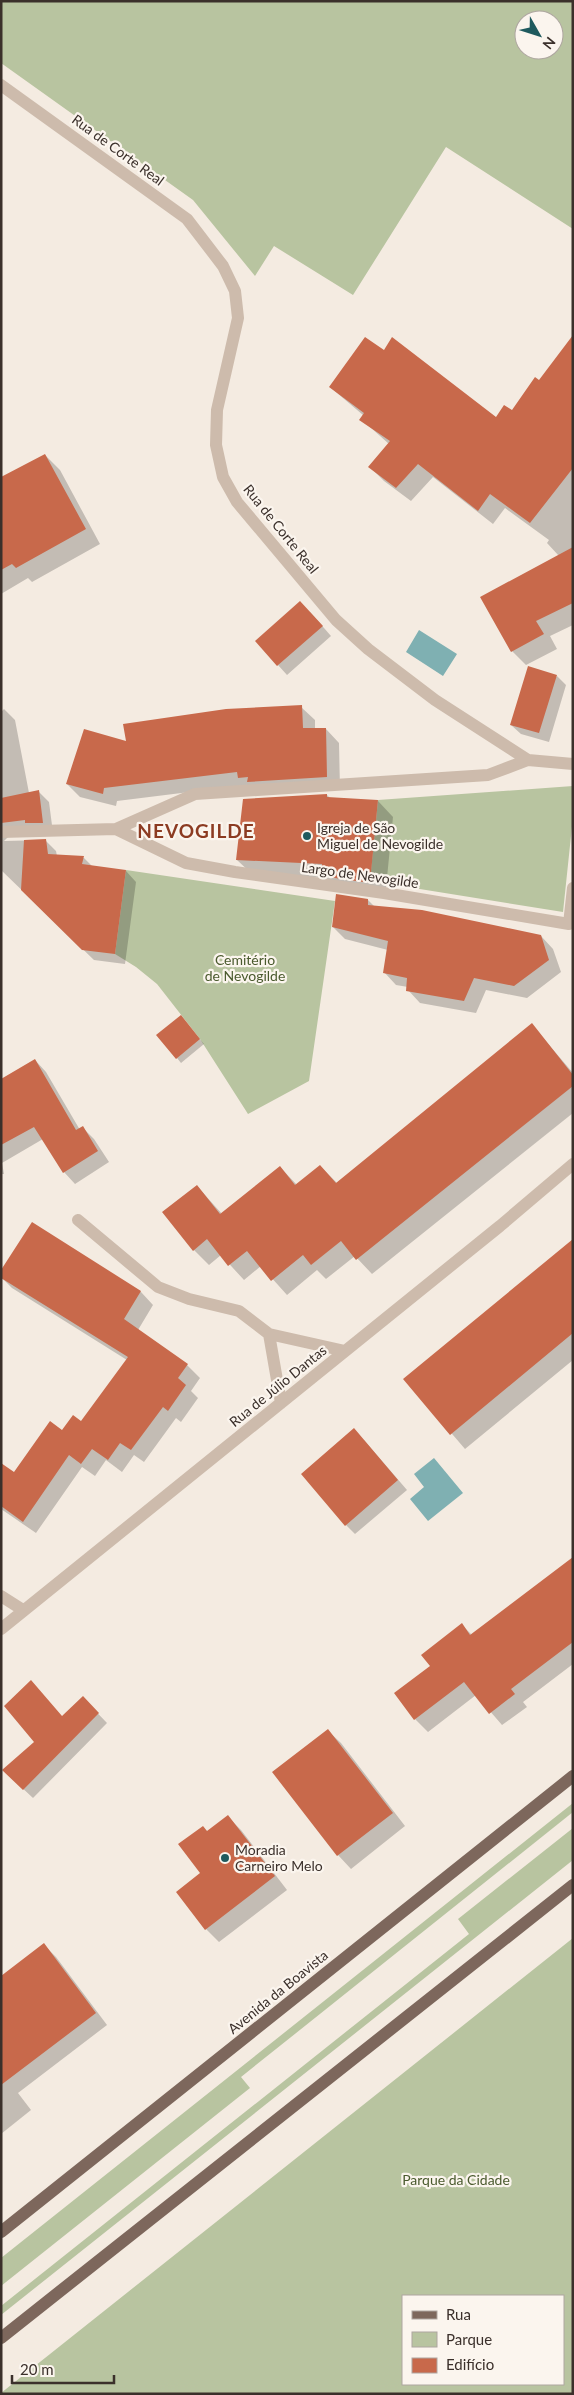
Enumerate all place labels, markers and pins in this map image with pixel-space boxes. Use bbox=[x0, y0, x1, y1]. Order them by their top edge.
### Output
place label: Igreja de São Miguel de Nevogilde bbox=[317, 819, 443, 852]
marker: Igreja de São Miguel de Nevogilde bbox=[301, 830, 313, 842]
place label: Moradia Carneiro Melo bbox=[235, 1841, 323, 1874]
marker: Moradia Carneiro Melo bbox=[219, 1852, 231, 1864]

